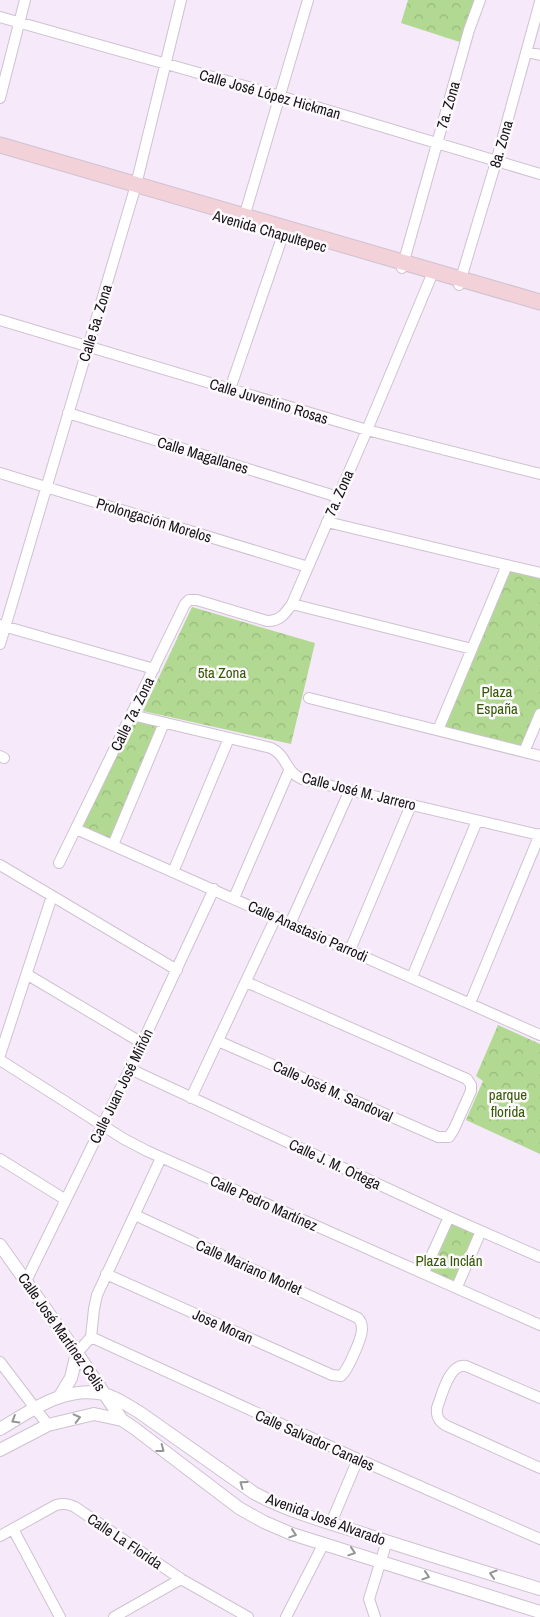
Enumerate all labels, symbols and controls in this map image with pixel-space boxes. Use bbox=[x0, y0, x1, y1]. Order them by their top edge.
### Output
street label: Calle José López Hickman bbox=[197, 64, 343, 124]
street label: 7a. Zona bbox=[431, 79, 465, 131]
street label: 8a. Zona bbox=[484, 118, 518, 170]
street label: Avenida Chapultepec bbox=[210, 204, 329, 257]
street label: Calle 5a. Zona bbox=[73, 282, 117, 364]
street label: Calle Juventino Rosas bbox=[207, 373, 331, 429]
street label: Calle Magallanes bbox=[155, 431, 251, 479]
street label: 7a. Zona bbox=[320, 466, 359, 519]
street label: Prolongación Morelos bbox=[94, 492, 214, 548]
park label: 5ta Zona bbox=[198, 662, 246, 683]
street label: Calle 7a. Zona bbox=[105, 673, 159, 755]
park label: Plaza España bbox=[476, 681, 518, 719]
street label: Calle José M. Jarrero bbox=[300, 767, 418, 815]
street label: Calle Anastasio Parrodi bbox=[245, 895, 371, 967]
street label: Calle Juan José Miñón bbox=[84, 1025, 158, 1147]
street label: Calle José M. Sandoval bbox=[270, 1055, 396, 1127]
park label: parque florida bbox=[489, 1084, 527, 1122]
street label: Calle J. M. Ortega bbox=[286, 1134, 384, 1195]
street label: Calle Pedro Martínez bbox=[207, 1170, 321, 1236]
street label: Calle Mariano Morlet bbox=[193, 1234, 306, 1300]
park label: Plaza Inclán bbox=[415, 1250, 483, 1271]
street label: Calle José Martínez Celis bbox=[13, 1269, 111, 1395]
street label: Jose Moran bbox=[189, 1303, 257, 1349]
street label: Calle Salvador Canales bbox=[252, 1404, 378, 1476]
one-way arrow bbox=[72, 1413, 81, 1424]
one-way arrow bbox=[11, 1414, 20, 1424]
one-way arrow bbox=[155, 1443, 165, 1452]
one-way arrow bbox=[239, 1481, 248, 1491]
street label: Avenida José Alvarado bbox=[262, 1487, 389, 1550]
street label: Calle La Florida bbox=[83, 1508, 167, 1574]
one-way arrow bbox=[288, 1528, 297, 1538]
one-way arrow bbox=[347, 1547, 355, 1557]
one-way arrow bbox=[490, 1570, 498, 1580]
one-way arrow bbox=[422, 1571, 430, 1581]

